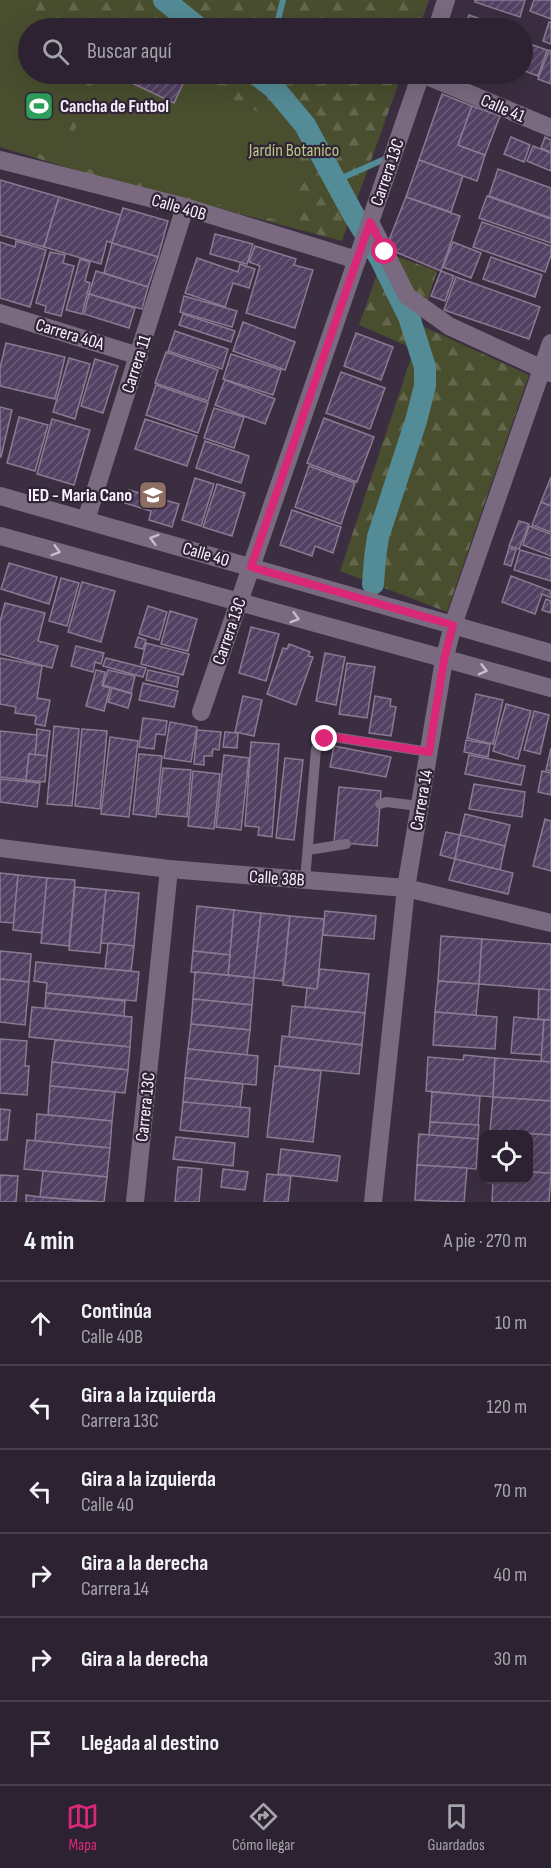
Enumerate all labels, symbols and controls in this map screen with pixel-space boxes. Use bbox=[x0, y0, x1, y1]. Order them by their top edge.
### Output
search box bbox=[18, 18, 533, 84]
icon: search bbox=[39, 35, 72, 68]
text: Buscar aquí bbox=[87, 38, 172, 65]
sports icon: Cancha de Futbol bbox=[23, 90, 55, 122]
street label: Calle 41 bbox=[478, 90, 529, 127]
place label: Cancha de Futbol bbox=[60, 96, 169, 117]
street label: Carrera 13C bbox=[366, 136, 409, 209]
park label: Jardín Botanico bbox=[248, 140, 339, 161]
street label: Calle 40B bbox=[149, 190, 209, 225]
route start bbox=[371, 238, 397, 264]
street label: Carrera 40A bbox=[33, 314, 107, 355]
street label: Carrera 11 bbox=[117, 332, 156, 396]
school or university icon: IED - Maria Cano bbox=[137, 479, 169, 511]
place label: IED - Maria Cano bbox=[28, 485, 132, 506]
one-way arrow bbox=[150, 534, 160, 546]
street label: Calle 40 bbox=[180, 538, 232, 571]
one-way arrow bbox=[51, 544, 61, 557]
street label: Carrera 13C bbox=[208, 595, 251, 668]
one-way arrow bbox=[290, 611, 300, 624]
one-way arrow bbox=[477, 663, 488, 675]
route end bbox=[311, 725, 337, 751]
street label: Carrera 14 bbox=[406, 768, 437, 832]
street label: Calle 38B bbox=[249, 866, 305, 891]
street label: Carrera 13C bbox=[131, 1071, 160, 1143]
map controls bbox=[479, 1130, 533, 1184]
button: locate bbox=[479, 1130, 533, 1184]
text: 4 min bbox=[24, 1226, 74, 1257]
text: A pie · 270 m bbox=[444, 1229, 527, 1253]
text: Continúa bbox=[81, 1298, 152, 1325]
icon: ahead bbox=[24, 1307, 57, 1340]
text: 10 m bbox=[495, 1311, 527, 1335]
text: Calle 40B bbox=[81, 1325, 143, 1349]
text: Gira a la izquierda bbox=[81, 1382, 216, 1409]
icon: left bbox=[24, 1391, 57, 1424]
text: 120 m bbox=[487, 1395, 527, 1419]
text: Carrera 13C bbox=[81, 1409, 159, 1433]
text: Gira a la izquierda bbox=[81, 1466, 216, 1493]
icon: left bbox=[24, 1475, 57, 1508]
text: 70 m bbox=[494, 1479, 527, 1503]
text: Calle 40 bbox=[81, 1493, 134, 1517]
text: Gira a la derecha bbox=[81, 1550, 208, 1577]
icon: right bbox=[24, 1559, 57, 1592]
text: 40 m bbox=[494, 1563, 527, 1587]
text: Carrera 14 bbox=[81, 1577, 149, 1601]
icon: right bbox=[24, 1643, 57, 1676]
text: Gira a la derecha bbox=[81, 1646, 208, 1673]
text: 30 m bbox=[494, 1647, 527, 1671]
icon: arrive bbox=[24, 1727, 57, 1760]
text: Llegada al destino bbox=[81, 1730, 219, 1757]
tab: Mapa bbox=[66, 1800, 99, 1855]
tab: Cómo llegar bbox=[232, 1800, 295, 1855]
tab: Guardados bbox=[428, 1800, 485, 1855]

